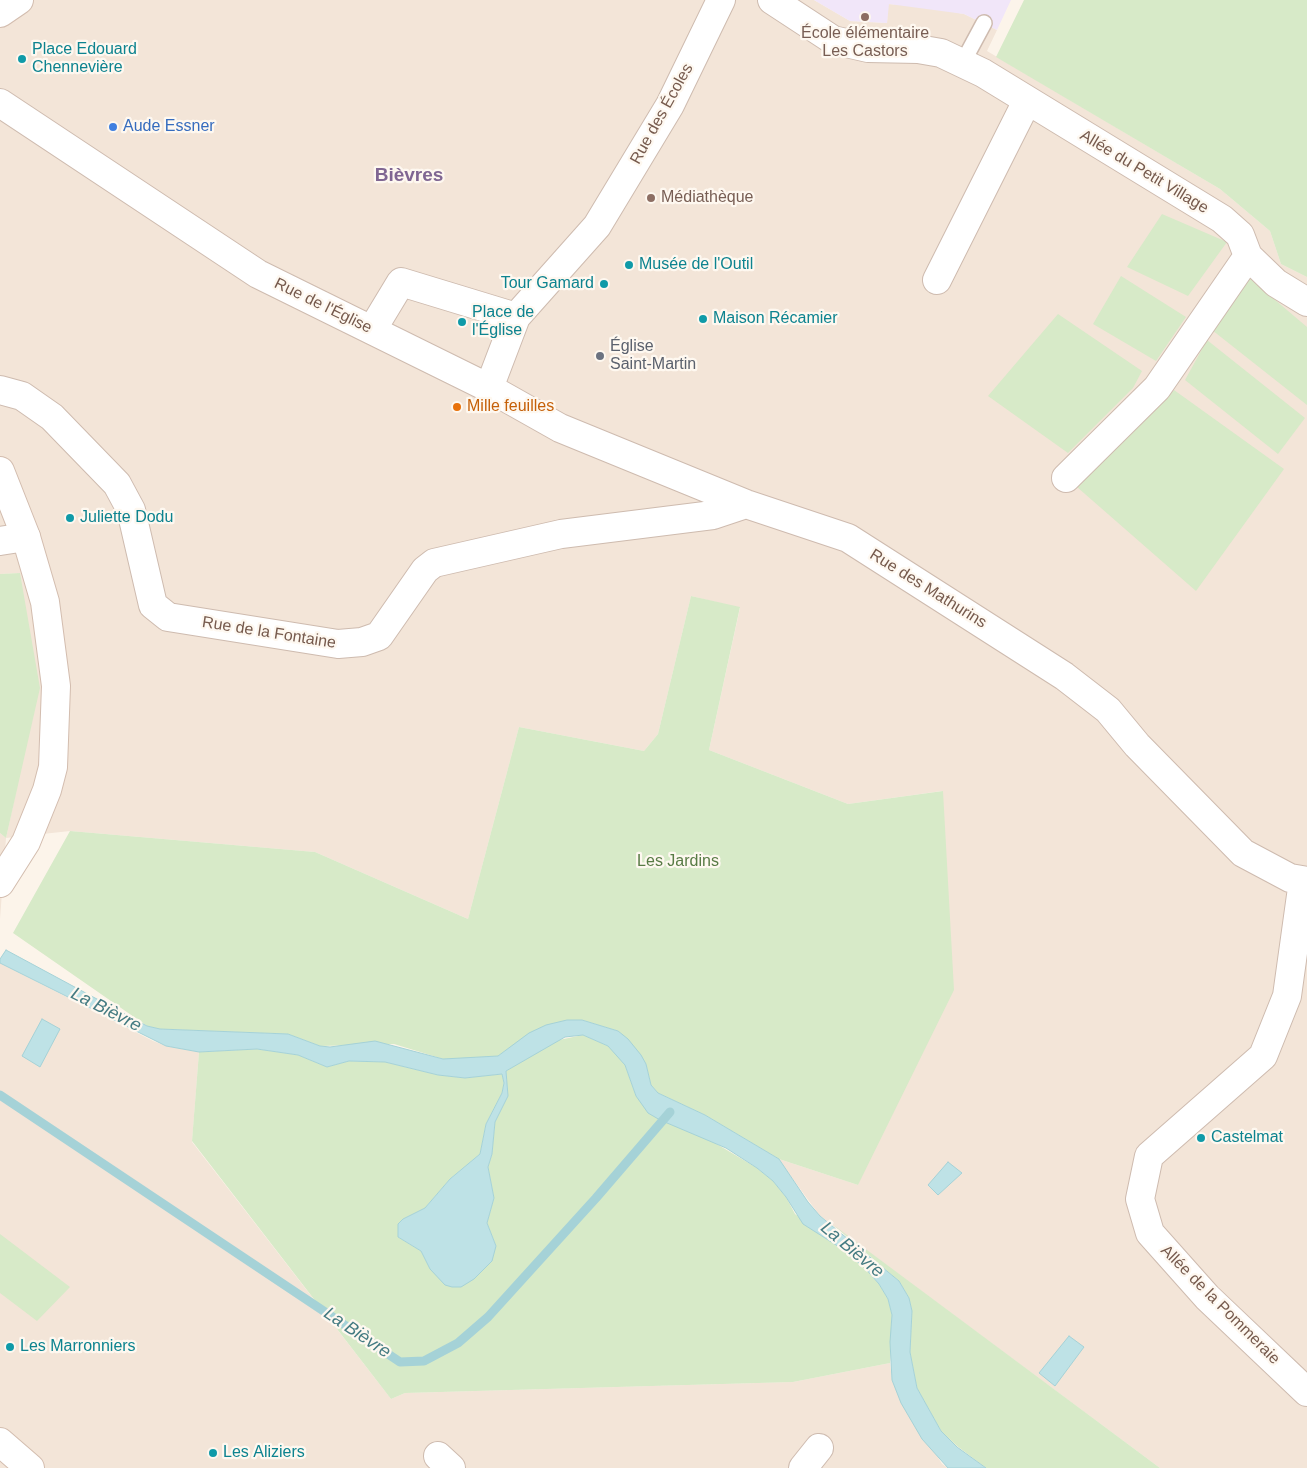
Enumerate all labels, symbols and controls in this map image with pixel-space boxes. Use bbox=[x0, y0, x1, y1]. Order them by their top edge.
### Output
marker: École élémentaire Les Castors bbox=[859, 11, 871, 23]
place label: École élémentaire Les Castors bbox=[801, 24, 929, 62]
place label: Place Edouard Chennevière bbox=[32, 40, 137, 78]
marker: Place Edouard Chennevière bbox=[16, 53, 28, 65]
street label: Rue des Écoles bbox=[626, 60, 698, 168]
place label: Aude Essner bbox=[123, 117, 215, 137]
marker: Aude Essner bbox=[107, 121, 119, 133]
street label: Allée du Petit Village bbox=[1076, 126, 1212, 218]
district label: Bièvres bbox=[375, 165, 443, 187]
place label: Médiathèque bbox=[661, 188, 754, 208]
marker: Médiathèque bbox=[645, 192, 657, 204]
place label: Musée de l'Outil bbox=[639, 255, 753, 275]
marker: Musée de l'Outil bbox=[623, 259, 635, 271]
street label: Rue de l'Église bbox=[271, 274, 375, 338]
place label: Tour Gamard bbox=[501, 274, 594, 294]
marker: Tour Gamard bbox=[598, 278, 610, 290]
place label: Place de l'Église bbox=[472, 303, 534, 341]
place label: Maison Récamier bbox=[713, 309, 837, 329]
marker: Maison Récamier bbox=[697, 313, 709, 325]
marker: Place de l'Église bbox=[456, 316, 468, 328]
place label: Église Saint-Martin bbox=[610, 337, 696, 375]
marker: Église Saint-Martin bbox=[594, 350, 606, 362]
place label: Mille feuilles bbox=[467, 397, 554, 417]
marker: Mille feuilles bbox=[451, 401, 463, 413]
place label: Juliette Dodu bbox=[80, 508, 173, 528]
marker: Juliette Dodu bbox=[64, 512, 76, 524]
street label: Rue des Mathurins bbox=[866, 545, 990, 633]
street label: Rue de la Fontaine bbox=[201, 613, 337, 653]
park label: Les Jardins bbox=[637, 852, 719, 872]
water label: La Bièvre bbox=[67, 983, 145, 1037]
place label: Castelmat bbox=[1211, 1128, 1283, 1148]
marker: Castelmat bbox=[1195, 1132, 1207, 1144]
water label: La Bièvre bbox=[816, 1217, 888, 1283]
street label: Allée de la Pommeraie bbox=[1156, 1241, 1284, 1369]
water label: La Bièvre bbox=[319, 1303, 395, 1363]
place label: Les Marronniers bbox=[20, 1337, 136, 1357]
marker: Les Marronniers bbox=[4, 1341, 16, 1353]
place label: Les Aliziers bbox=[223, 1443, 305, 1463]
marker: Les Aliziers bbox=[207, 1447, 219, 1459]

